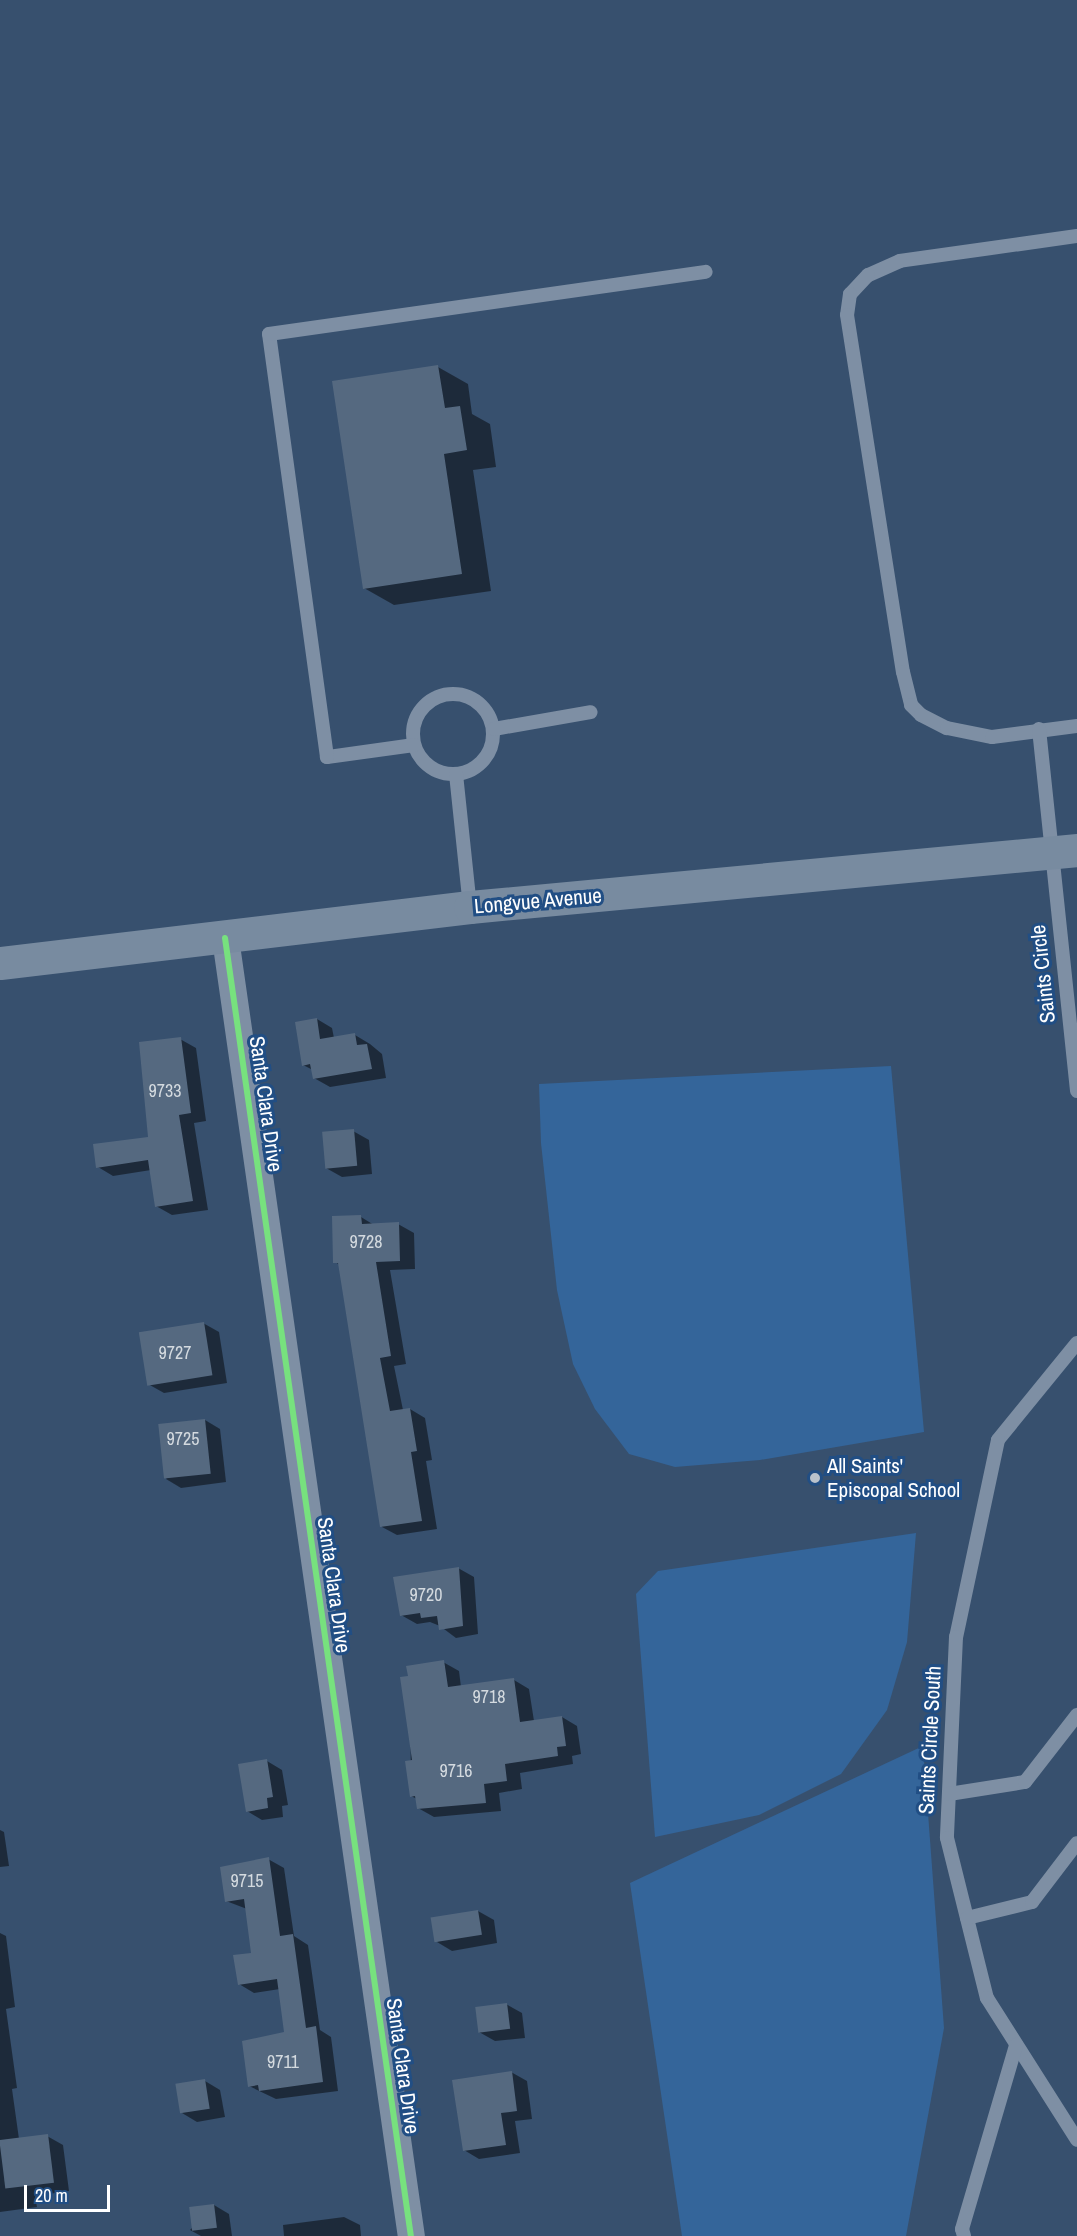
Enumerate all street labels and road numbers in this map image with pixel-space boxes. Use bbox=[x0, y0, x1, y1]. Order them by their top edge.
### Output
street label: Longvue Avenue bbox=[473, 883, 603, 919]
street label: Saints Circle bbox=[1025, 924, 1061, 1024]
street label: Santa Clara Drive bbox=[244, 1034, 288, 1174]
street label: Santa Clara Drive bbox=[312, 1515, 356, 1655]
street label: Saints Circle South bbox=[914, 1665, 946, 1815]
street label: Santa Clara Drive bbox=[381, 1996, 425, 2136]

